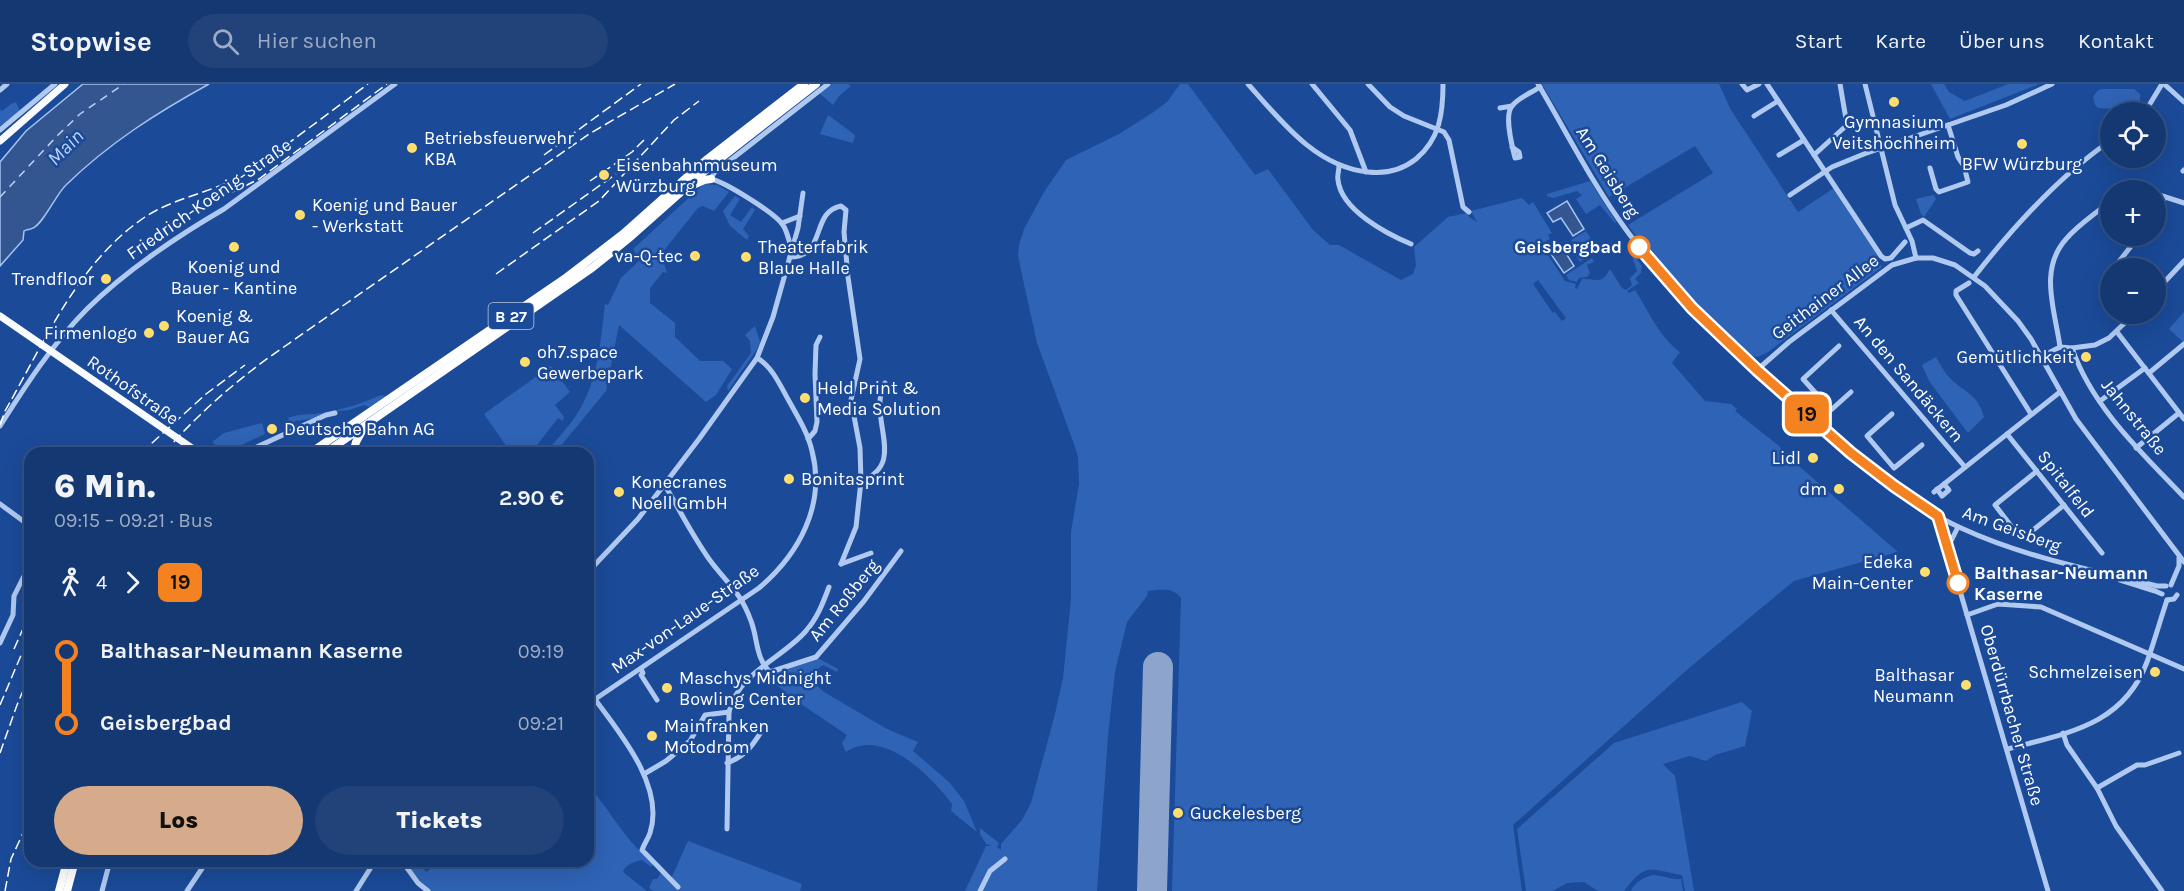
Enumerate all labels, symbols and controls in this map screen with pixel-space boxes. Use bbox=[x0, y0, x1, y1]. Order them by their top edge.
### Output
search box bbox=[188, 14, 608, 68]
text: Stopwise bbox=[30, 25, 152, 58]
icon: search bbox=[209, 25, 242, 58]
text: Hier suchen bbox=[257, 28, 377, 54]
text: Start bbox=[1795, 29, 1842, 53]
text: Karte bbox=[1875, 29, 1926, 53]
text: Über uns bbox=[1959, 29, 2045, 53]
text: Kontakt bbox=[2078, 29, 2154, 53]
marker: Gymnasium Veitshöchheim bbox=[1887, 95, 1901, 109]
map controls bbox=[2100, 102, 2166, 324]
button: locate bbox=[2100, 102, 2166, 168]
place label: Gymnasium Veitshöchheim bbox=[1832, 111, 1956, 154]
street label: Am Geisberg bbox=[1571, 122, 1645, 222]
water label: Main bbox=[43, 125, 88, 170]
place label: Betriebsfeuerwehr KBA bbox=[424, 127, 574, 170]
street label: Friedrich-Koenig-Straße bbox=[122, 134, 296, 264]
marker: BFW Würzburg bbox=[2015, 137, 2029, 151]
marker: Betriebsfeuerwehr KBA bbox=[405, 141, 419, 155]
place label: BFW Würzburg bbox=[1962, 153, 2082, 175]
place label: Eisenbahnmuseum Würzburg bbox=[616, 154, 778, 197]
marker: Eisenbahnmuseum Würzburg bbox=[597, 168, 611, 182]
button: + bbox=[2100, 180, 2166, 246]
place label: Koenig und Bauer - Werkstatt bbox=[312, 194, 458, 237]
marker: Koenig und Bauer - Werkstatt bbox=[293, 208, 307, 222]
place label: Theaterfabrik Blaue Halle bbox=[758, 236, 868, 279]
place label: Geisbergbad bbox=[1514, 236, 1622, 258]
marker: Geisbergbad bbox=[1628, 236, 1650, 258]
marker: Koenig und Bauer - Kantine bbox=[227, 240, 241, 254]
place label: va-Q-tec bbox=[614, 245, 683, 267]
marker: va-Q-tec bbox=[688, 249, 702, 263]
street label: Geithainer Allee bbox=[1767, 249, 1883, 345]
marker: Theaterfabrik Blaue Halle bbox=[739, 250, 753, 264]
place label: Koenig und Bauer - Kantine bbox=[171, 256, 297, 299]
button: − bbox=[2100, 258, 2166, 324]
place label: Trendfloor bbox=[12, 268, 94, 290]
marker: Trendfloor bbox=[99, 272, 113, 286]
road number: B 27 bbox=[488, 303, 534, 329]
place label: Koenig & Bauer AG bbox=[176, 305, 253, 348]
street label: An den Sandäckern bbox=[1850, 311, 1968, 447]
marker: Koenig & Bauer AG bbox=[157, 319, 171, 333]
place label: Firmenlogo bbox=[44, 322, 137, 344]
marker: Firmenlogo bbox=[142, 326, 156, 340]
place label: oh7.space Gewerbepark bbox=[537, 341, 644, 384]
place label: Gemütlichkeit bbox=[1957, 346, 2074, 368]
street label: Rothofstraße bbox=[83, 350, 183, 430]
marker: Gemütlichkeit bbox=[2079, 350, 2093, 364]
marker: oh7.space Gewerbepark bbox=[518, 355, 532, 369]
street label: Jahnstraße bbox=[2097, 374, 2171, 460]
place label: Held Print & Media Solution bbox=[817, 377, 941, 420]
marker: Held Print & Media Solution bbox=[798, 391, 812, 405]
line badge: 19 bbox=[1780, 394, 1834, 434]
text: 19 bbox=[1797, 402, 1817, 426]
place label: Deutsche Bahn AG bbox=[284, 418, 435, 440]
marker: Deutsche Bahn AG bbox=[265, 422, 279, 436]
street label: Spitalfeld bbox=[2033, 446, 2099, 522]
place label: Lidl bbox=[1772, 447, 1801, 469]
marker: Lidl bbox=[1806, 451, 1820, 465]
text: 6 Min. bbox=[54, 467, 155, 505]
place label: Bonitasprint bbox=[801, 468, 905, 490]
place label: Konecranes Noell GmbH bbox=[631, 471, 728, 514]
marker: Bonitasprint bbox=[782, 472, 796, 486]
place label: dm bbox=[1799, 478, 1827, 500]
marker: dm bbox=[1832, 482, 1846, 496]
text: 2.90 € bbox=[499, 485, 564, 511]
marker: Konecranes Noell GmbH bbox=[612, 485, 626, 499]
street label: Am Geisberg bbox=[1960, 501, 2064, 557]
text: 09:15 – 09:21 · Bus bbox=[54, 509, 213, 532]
place label: Edeka Main-Center bbox=[1812, 551, 1913, 594]
street label: Am Roßberg bbox=[804, 554, 884, 646]
street label: Max-von-Laue-Straße bbox=[607, 560, 763, 678]
place label: Balthasar-Neumann Kaserne bbox=[1974, 562, 2148, 605]
marker: Edeka Main-Center bbox=[1918, 565, 1932, 579]
icon: walk bbox=[54, 566, 87, 599]
icon: forward bbox=[116, 566, 149, 599]
text: 19 bbox=[170, 570, 190, 594]
text: 4 bbox=[96, 571, 107, 594]
marker: Balthasar-Neumann Kaserne bbox=[1947, 572, 1969, 594]
street label: Oberdürrbacher Straße bbox=[1976, 622, 2048, 808]
text: Balthasar-Neumann Kaserne bbox=[100, 638, 403, 664]
text: 09:19 bbox=[518, 640, 564, 663]
place label: Schmelzeisen bbox=[2028, 661, 2143, 683]
place label: Balthasar Neumann bbox=[1873, 664, 1954, 707]
marker: Schmelzeisen bbox=[2148, 665, 2162, 679]
place label: Maschys Midnight Bowling Center bbox=[679, 667, 831, 710]
marker: Balthasar Neumann bbox=[1959, 678, 1973, 692]
marker: Maschys Midnight Bowling Center bbox=[660, 681, 674, 695]
text: Geisbergbad bbox=[100, 710, 232, 736]
text: 09:21 bbox=[518, 712, 564, 735]
place label: Mainfranken Motodrom bbox=[664, 715, 769, 758]
marker: Mainfranken Motodrom bbox=[645, 729, 659, 743]
button: Los bbox=[54, 786, 303, 855]
button: Tickets bbox=[315, 786, 564, 855]
place label: Guckelesberg bbox=[1190, 802, 1301, 824]
marker: Guckelesberg bbox=[1171, 806, 1185, 820]

